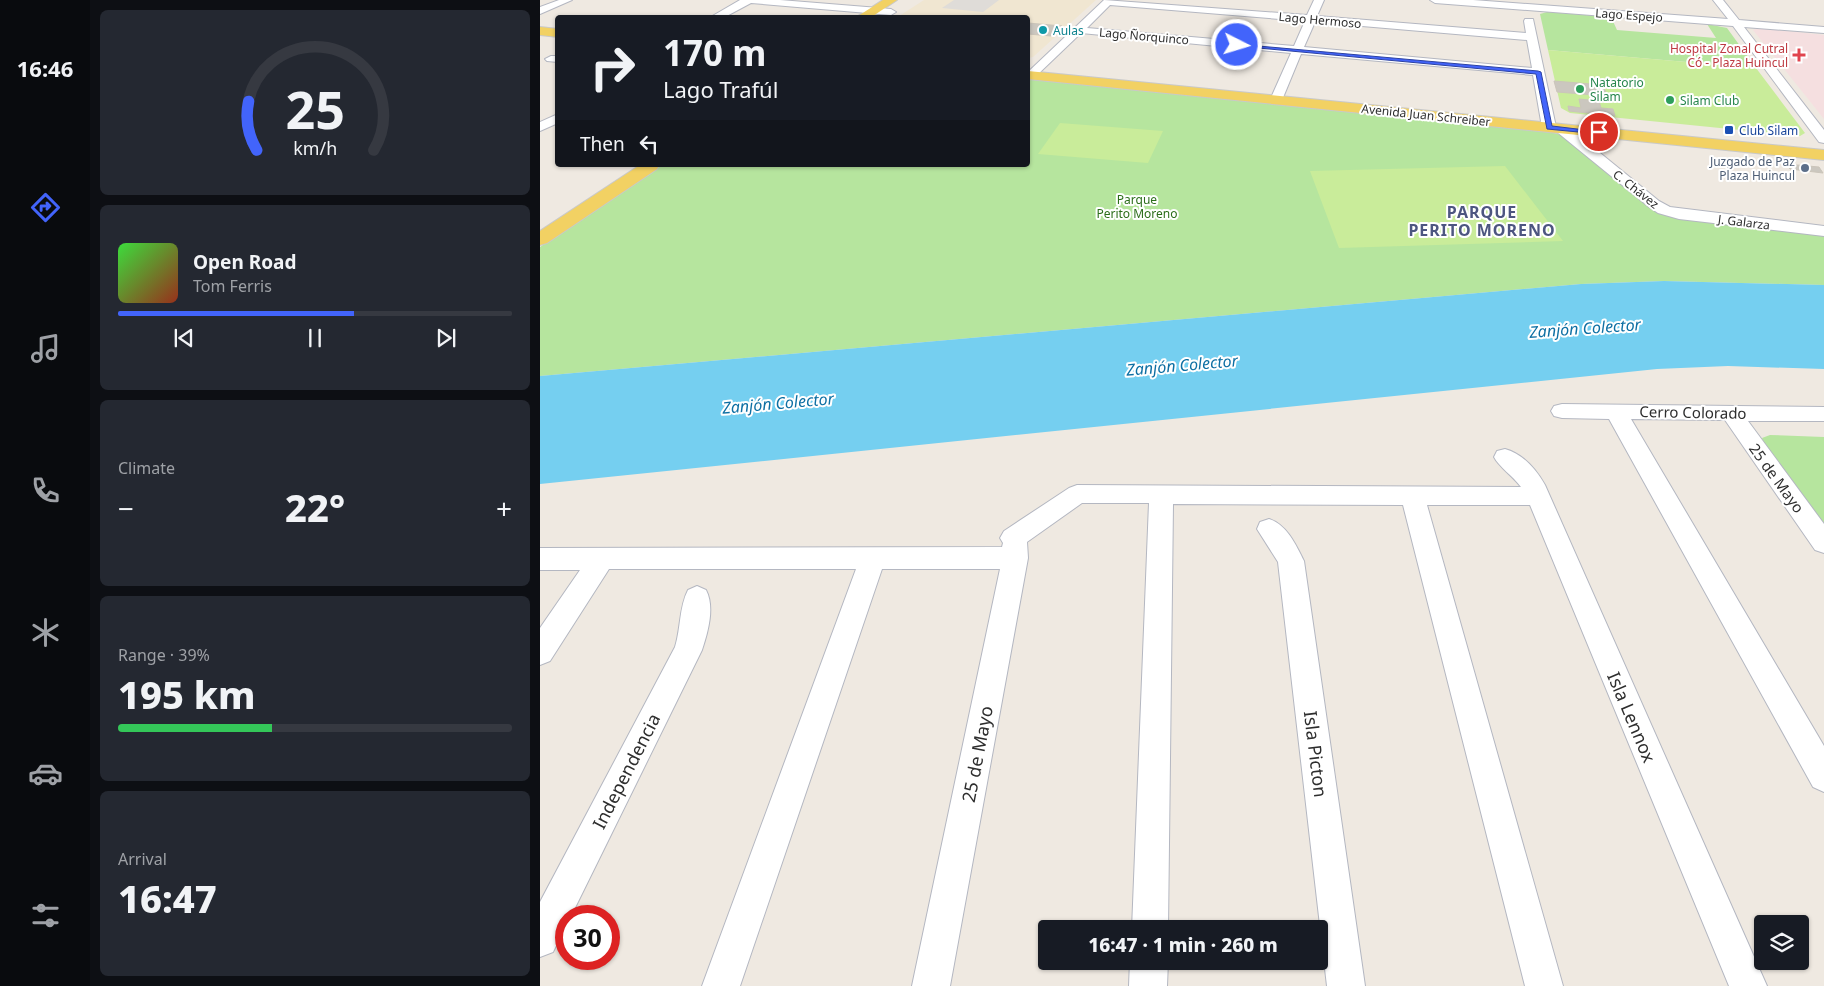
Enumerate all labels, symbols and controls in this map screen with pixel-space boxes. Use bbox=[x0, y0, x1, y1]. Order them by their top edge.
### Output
street label: Lago Espejo bbox=[1595, 4, 1663, 26]
street label: Lago Hermoso bbox=[1278, 8, 1362, 32]
position arrow bbox=[1210, 18, 1262, 70]
place label: Aulas bbox=[1053, 22, 1084, 39]
marker: Aulas bbox=[1037, 24, 1049, 36]
street label: Lago Ñorquinco bbox=[1098, 24, 1190, 48]
text: 170 m bbox=[663, 29, 766, 76]
icon: right bbox=[580, 35, 645, 100]
place label: Hospital Zonal Cutral Có - Plaza Huincul bbox=[1670, 40, 1788, 71]
marker: Hospital Zonal Cutral Có - Plaza Huincul bbox=[1792, 48, 1806, 62]
text: 16:46 bbox=[17, 53, 73, 83]
text: 25 bbox=[285, 73, 345, 144]
text: Lago Trafúl bbox=[663, 74, 778, 104]
place label: Natatorio Silam bbox=[1590, 74, 1644, 105]
marker: Natatorio Silam bbox=[1574, 83, 1586, 95]
place label: Silam Club bbox=[1680, 92, 1739, 109]
marker: Silam Club bbox=[1664, 94, 1676, 106]
street label: Avenida Juan Schreiber bbox=[1361, 100, 1491, 130]
pin bbox=[1578, 111, 1620, 153]
icon: arrive bbox=[1585, 118, 1613, 146]
place label: Club Silam bbox=[1739, 122, 1798, 139]
marker: Club Silam bbox=[1723, 124, 1735, 136]
icon: left bbox=[635, 130, 663, 158]
text: Then bbox=[580, 131, 625, 157]
text: km/h bbox=[293, 136, 337, 160]
place label: Juzgado de Paz Plaza Huincul bbox=[1709, 153, 1795, 184]
marker: Juzgado de Paz Plaza Huincul bbox=[1799, 162, 1811, 174]
street label: C. Chávez bbox=[1609, 166, 1663, 213]
icon: directions bbox=[28, 190, 63, 225]
park label: Parque Perito Moreno bbox=[1096, 191, 1178, 222]
district label: PARQUE PERITO MORENO bbox=[1408, 201, 1556, 241]
street label: J. Galarza bbox=[1716, 210, 1771, 234]
text: Open Road bbox=[193, 249, 296, 275]
text: Tom Ferris bbox=[193, 275, 272, 297]
water label: Zanjón Colector bbox=[1527, 313, 1642, 343]
icon: previous bbox=[170, 324, 198, 352]
icon: pause bbox=[301, 324, 329, 352]
icon: next bbox=[432, 324, 460, 352]
icon: music bbox=[28, 331, 63, 366]
water label: Zanjón Colector bbox=[1124, 349, 1239, 381]
water label: Zanjón Colector bbox=[720, 387, 835, 419]
street label: Cerro Colorado bbox=[1639, 401, 1747, 423]
street label: 25 de Mayo bbox=[1745, 439, 1809, 517]
text: Climate bbox=[118, 457, 175, 479]
icon: phone bbox=[28, 473, 63, 508]
text: 22° bbox=[285, 481, 345, 533]
text: − bbox=[118, 489, 134, 527]
text: + bbox=[496, 489, 512, 527]
icon: climate bbox=[28, 615, 63, 650]
text: Range · 39% bbox=[118, 644, 210, 666]
text: 195 km bbox=[118, 668, 256, 720]
street label: Isla Lennox bbox=[1602, 668, 1662, 766]
street label: 25 de Mayo bbox=[956, 704, 998, 804]
street label: Independencia bbox=[587, 709, 665, 833]
street label: Isla Picton bbox=[1299, 709, 1333, 799]
icon: car bbox=[28, 756, 63, 791]
text: Arrival bbox=[118, 848, 167, 870]
text: 16:47 bbox=[118, 872, 217, 924]
icon: filters bbox=[28, 898, 63, 933]
speed limit sign: 30 bbox=[555, 905, 620, 970]
map controls bbox=[1754, 915, 1809, 970]
button: layers bbox=[1754, 915, 1809, 970]
text: 16:47 · 1 min · 260 m bbox=[1088, 932, 1278, 958]

